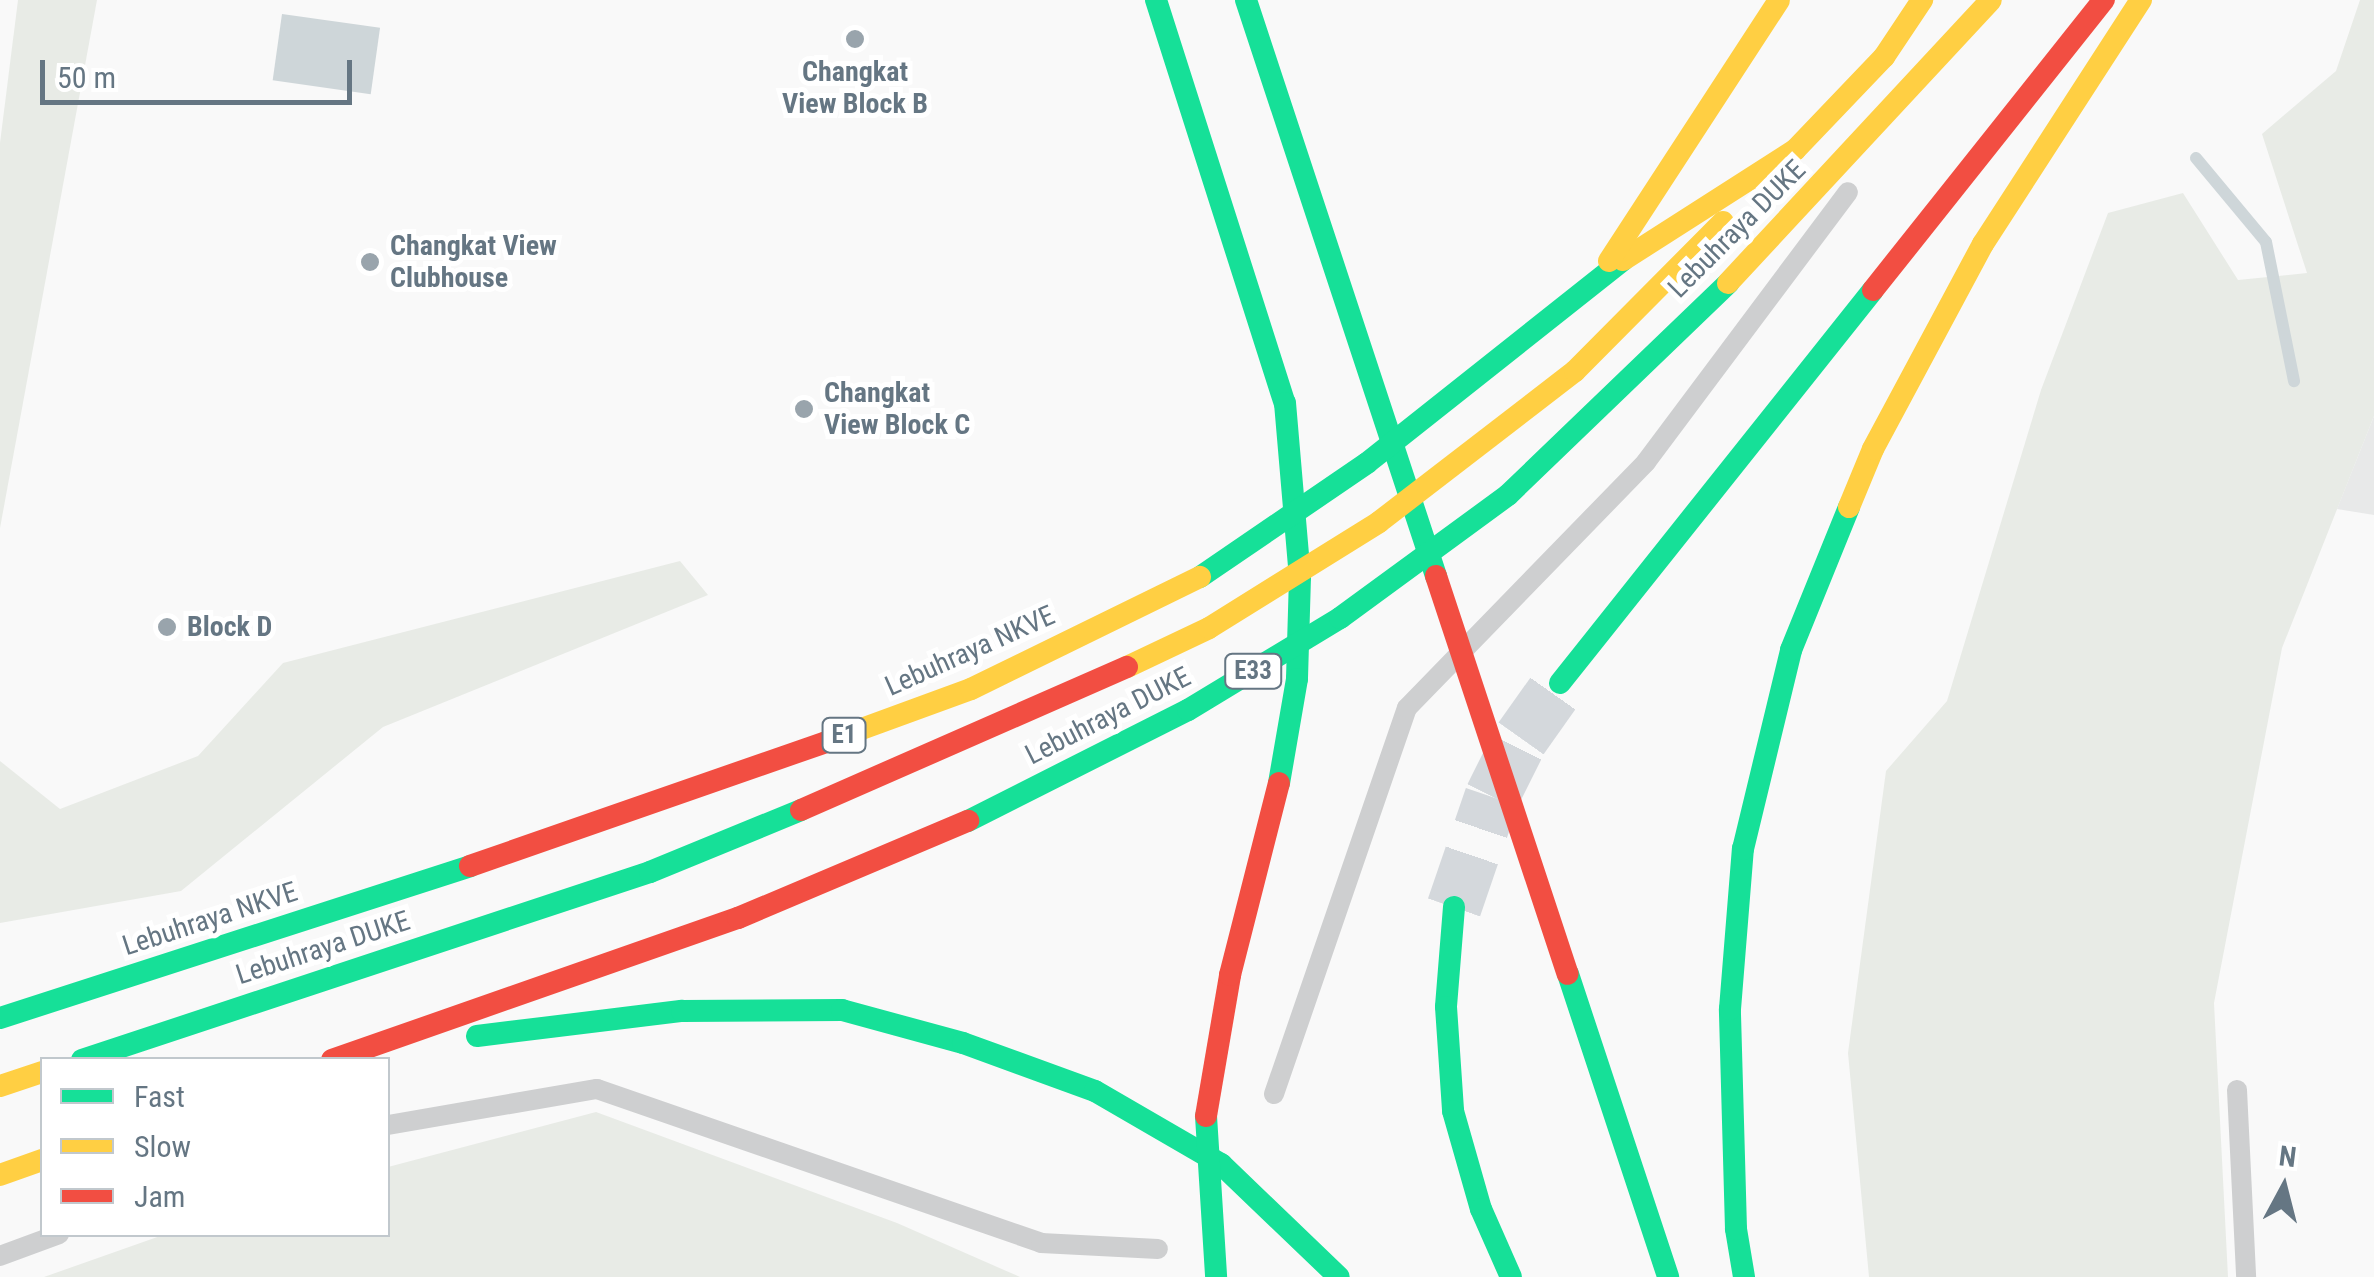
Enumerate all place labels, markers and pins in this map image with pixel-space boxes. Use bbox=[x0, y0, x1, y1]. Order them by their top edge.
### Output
marker: Changkat View Block B bbox=[844, 28, 866, 50]
place label: Changkat View Block B bbox=[782, 55, 928, 121]
place label: Changkat View Clubhouse bbox=[390, 229, 557, 295]
marker: Changkat View Clubhouse bbox=[359, 251, 381, 273]
place label: Changkat View Block C bbox=[824, 376, 970, 442]
marker: Changkat View Block C bbox=[793, 398, 815, 420]
place label: Block D bbox=[187, 610, 272, 644]
marker: Block D bbox=[156, 616, 178, 638]

